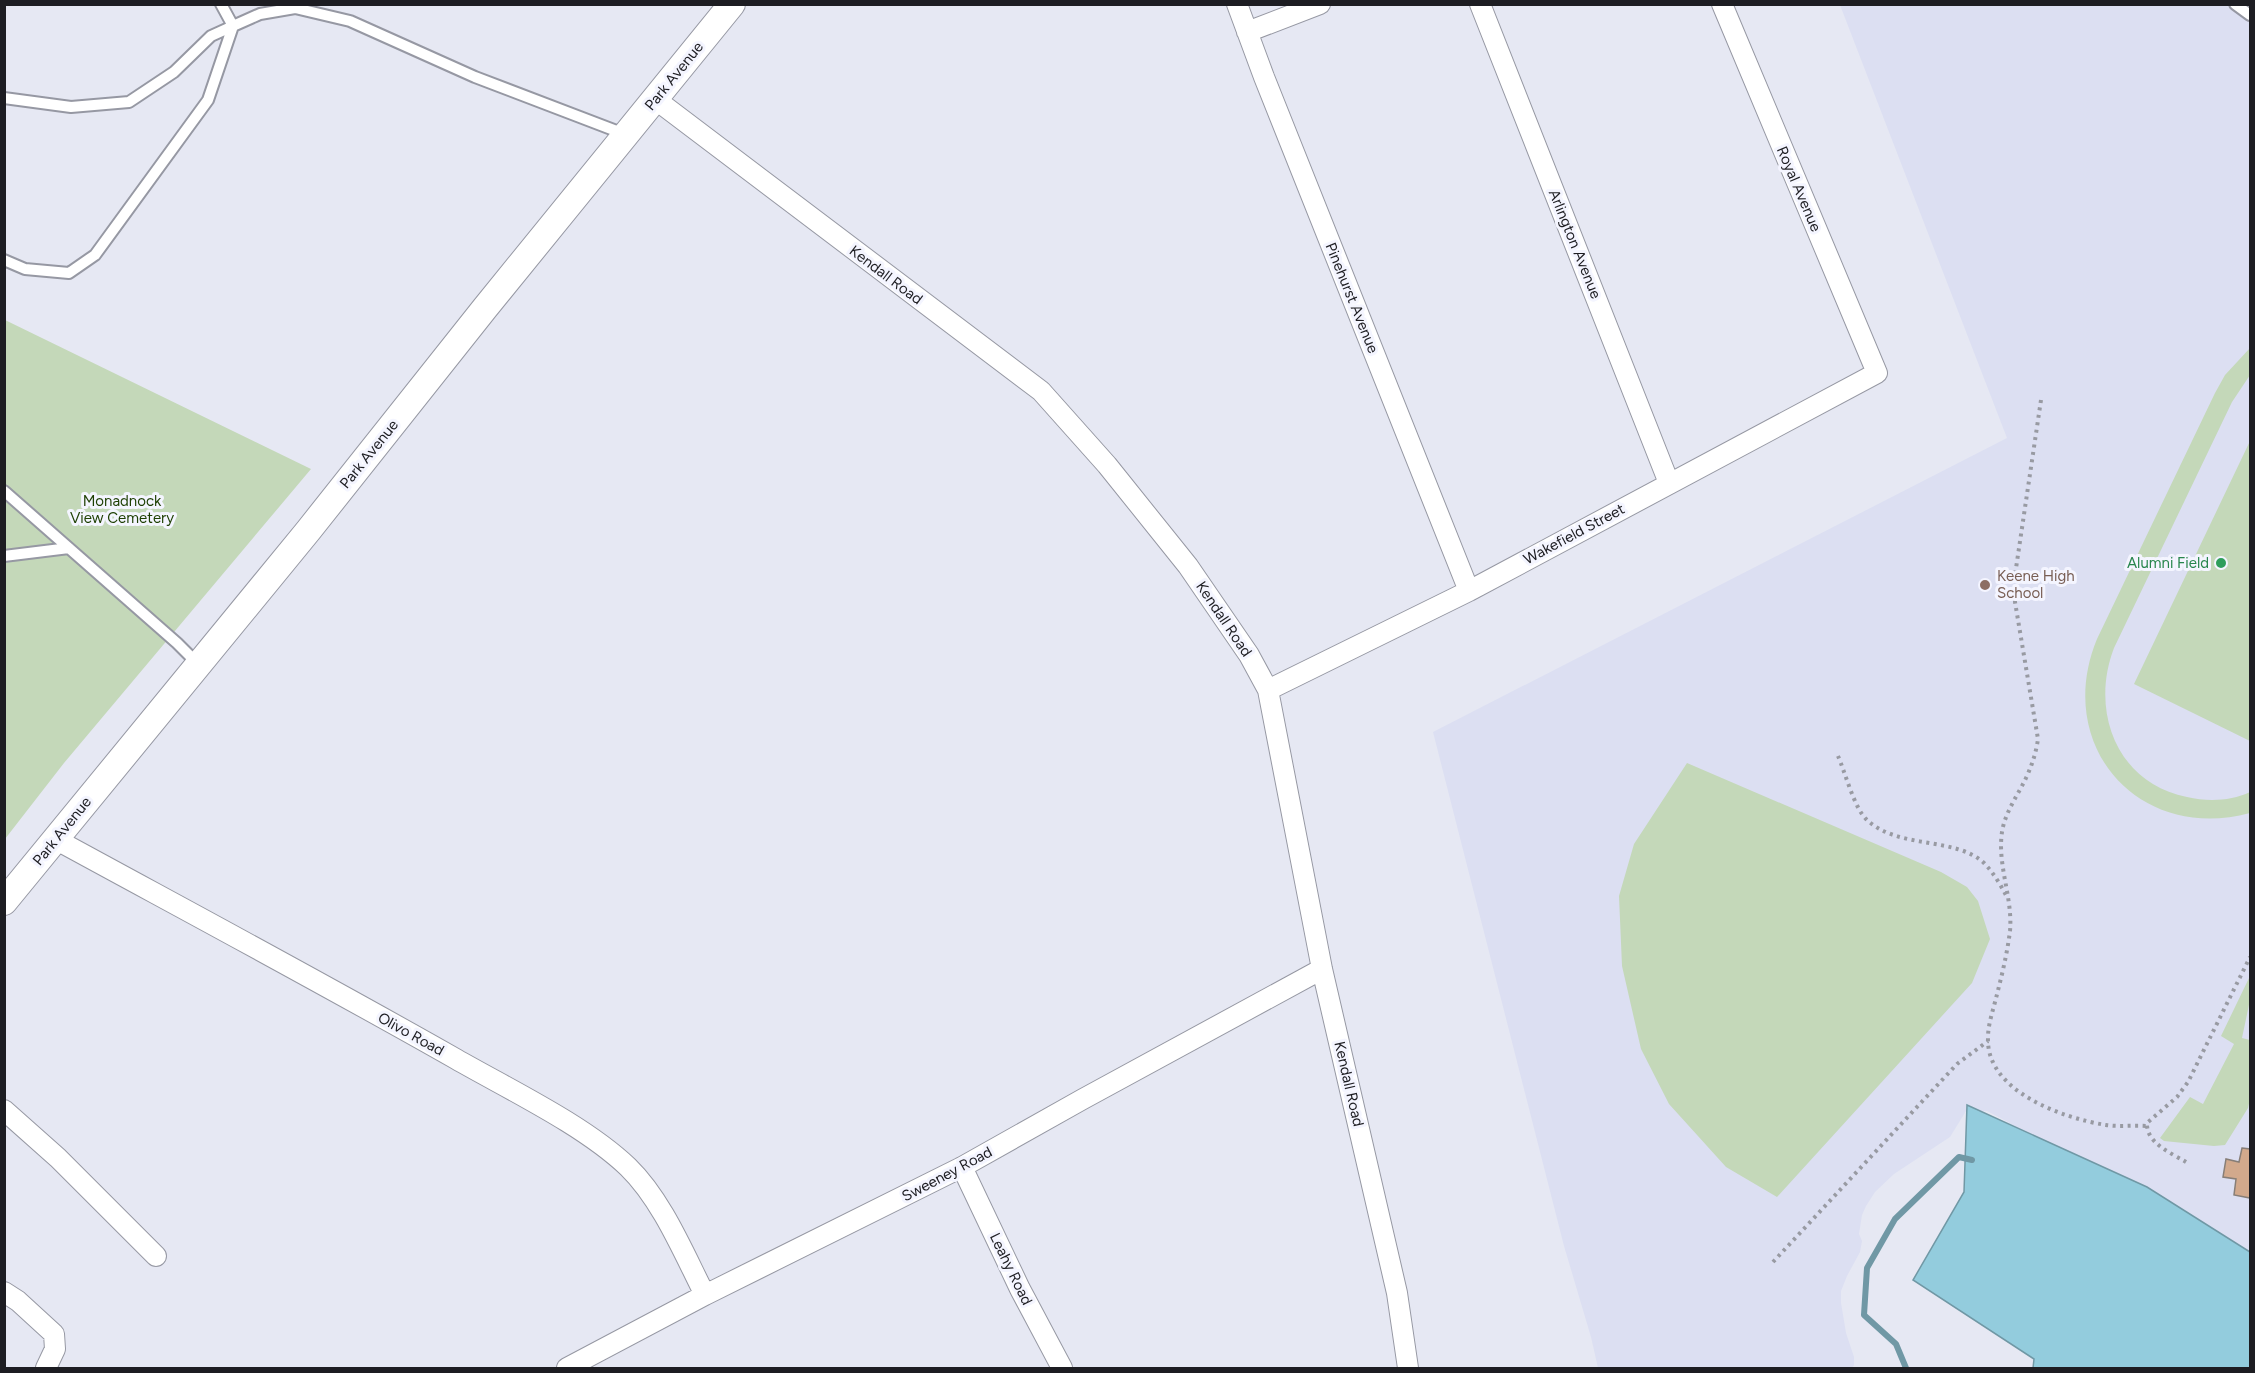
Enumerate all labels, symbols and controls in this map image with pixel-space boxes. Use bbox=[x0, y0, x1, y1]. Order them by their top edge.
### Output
street label: Park Avenue bbox=[641, 38, 707, 114]
street label: Royal Avenue bbox=[1773, 144, 1825, 234]
street label: Arlington Avenue bbox=[1545, 187, 1605, 301]
street label: Pinehurst Avenue bbox=[1322, 240, 1382, 356]
street label: Kendall Road bbox=[846, 242, 926, 308]
street label: Park Avenue bbox=[336, 416, 402, 492]
park label: Monadnock View Cemetery bbox=[70, 492, 174, 527]
street label: Wakefield Street bbox=[1520, 500, 1628, 568]
place label: Alumni Field bbox=[2127, 554, 2209, 572]
marker: Alumni Field bbox=[2214, 556, 2228, 570]
place label: Keene High School bbox=[1997, 567, 2075, 602]
street label: Kendall Road bbox=[1192, 578, 1256, 660]
marker: Keene High School bbox=[1978, 578, 1992, 592]
street label: Park Avenue bbox=[29, 793, 95, 869]
street label: Olivo Road bbox=[375, 1008, 447, 1060]
street label: Kendall Road bbox=[1330, 1040, 1368, 1128]
street label: Sweeney Road bbox=[899, 1143, 995, 1205]
street label: Leahy Road bbox=[986, 1230, 1036, 1308]

